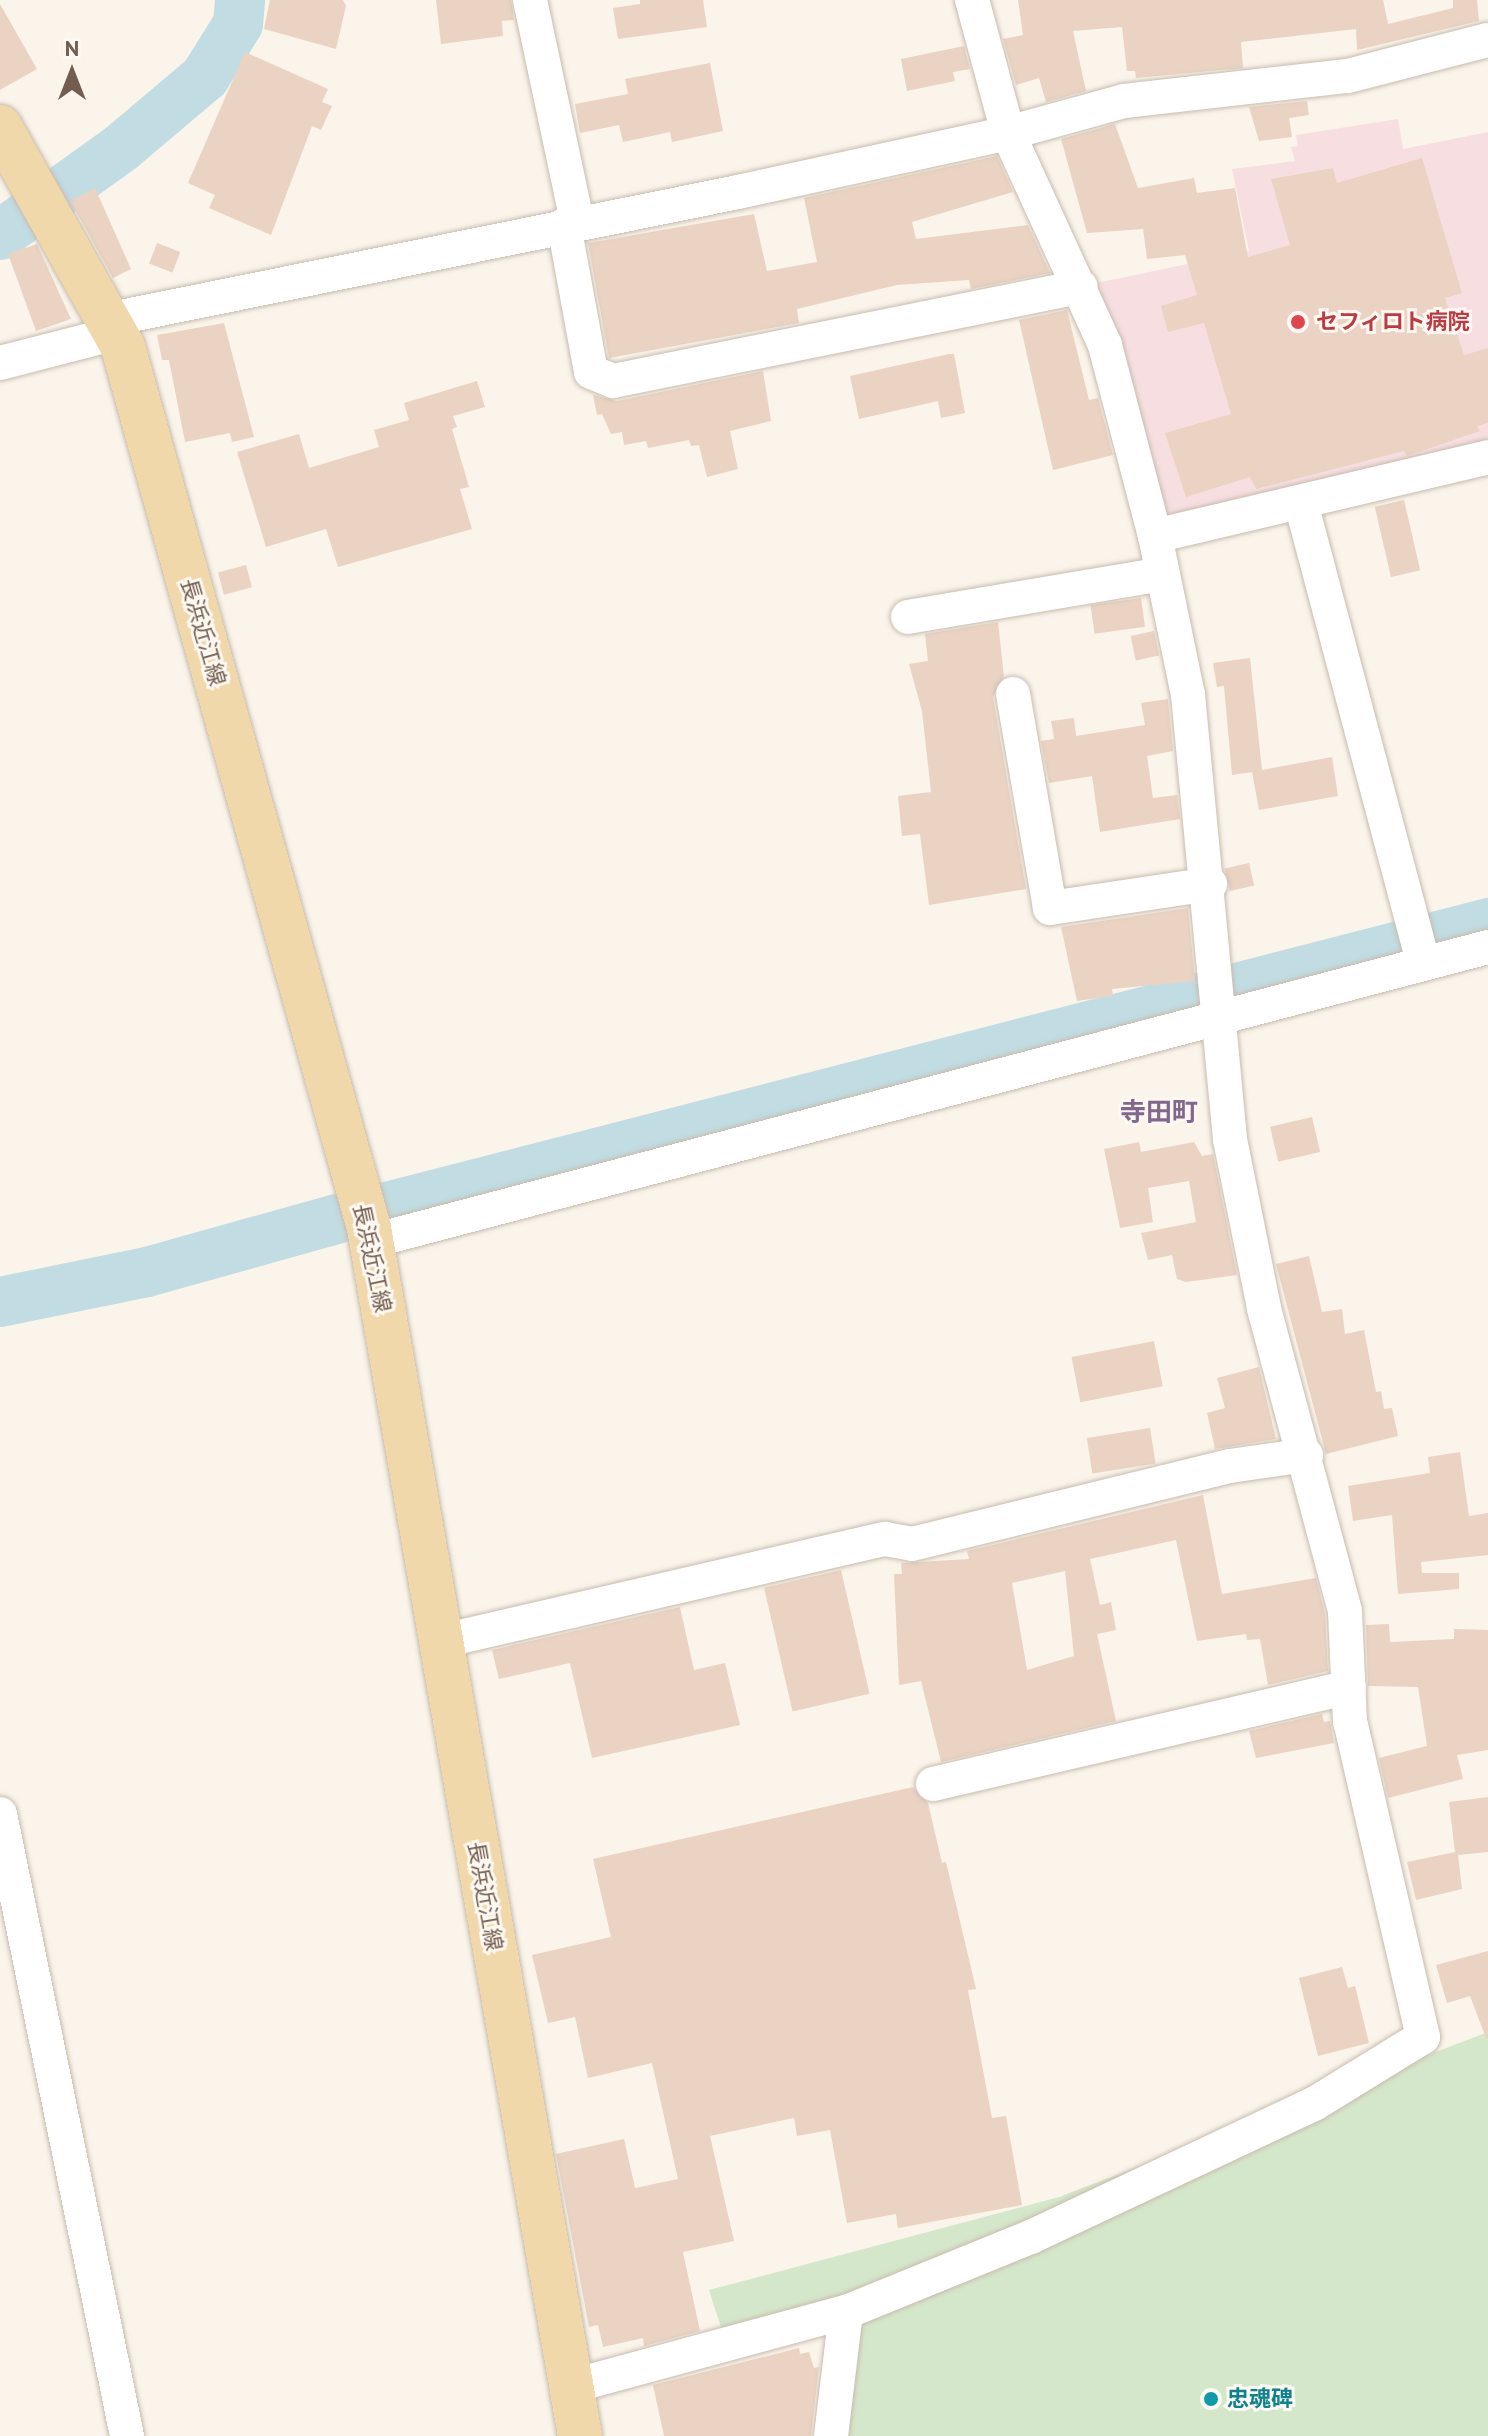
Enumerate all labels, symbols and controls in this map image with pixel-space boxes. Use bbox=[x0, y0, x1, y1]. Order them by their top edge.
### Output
north arrow bbox=[32, 32, 112, 112]
text: N bbox=[65, 34, 79, 62]
place label: セフィロト病院 bbox=[1316, 309, 1470, 335]
marker: セフィロト病院 bbox=[1287, 311, 1309, 333]
street label: 長浜近江線 bbox=[175, 575, 231, 689]
district label: 寺田町 bbox=[1120, 1096, 1198, 1128]
street label: 長浜近江線 bbox=[348, 1201, 396, 1315]
street label: 長浜近江線 bbox=[462, 1840, 508, 1952]
place label: 忠魂碑 bbox=[1227, 2386, 1293, 2412]
marker: 忠魂碑 bbox=[1202, 2390, 1220, 2408]

